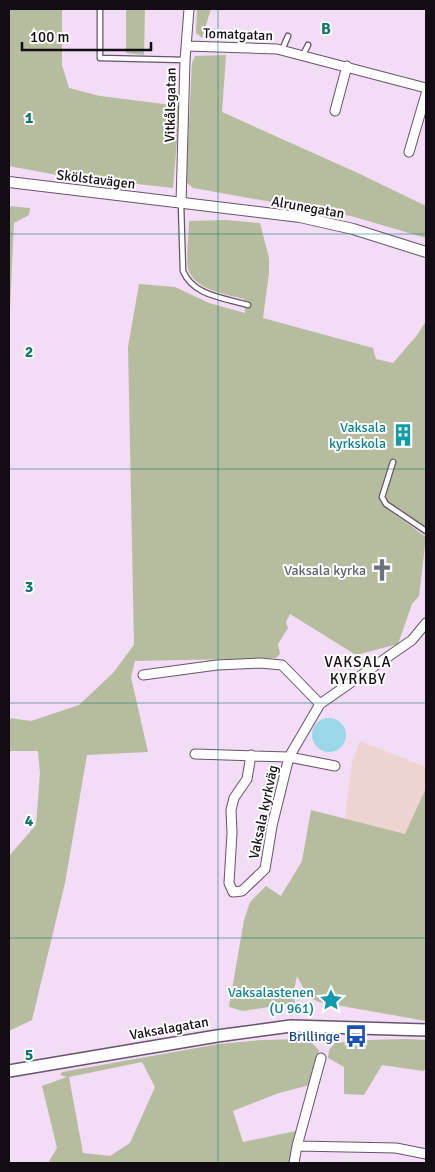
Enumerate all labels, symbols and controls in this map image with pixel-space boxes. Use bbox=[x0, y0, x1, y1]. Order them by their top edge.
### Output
text: B bbox=[321, 19, 331, 39]
scale bar bbox=[22, 20, 151, 52]
street label: Tomatgatan bbox=[203, 25, 273, 44]
text: 100 m bbox=[30, 28, 70, 46]
street label: Vitkålsgatan bbox=[161, 67, 180, 143]
text: 1 bbox=[25, 108, 34, 128]
street label: Skölstavägen bbox=[56, 166, 136, 193]
street label: Alrunegatan bbox=[270, 193, 346, 222]
text: 2 bbox=[25, 342, 33, 362]
place label: Vaksala kyrkskola bbox=[329, 419, 386, 452]
building icon: Vaksala kyrkskola bbox=[390, 422, 416, 448]
church icon: Vaksala kyrka bbox=[369, 557, 395, 583]
place label: Vaksala kyrka bbox=[284, 562, 366, 579]
text: 3 bbox=[25, 577, 33, 597]
district label: VAKSALA KYRKBY bbox=[324, 653, 392, 688]
street label: Vaksala kyrkväg bbox=[245, 764, 282, 861]
text: 4 bbox=[25, 811, 34, 831]
place label: Vaksalastenen (U 961) bbox=[228, 984, 314, 1017]
place icon: Vaksalastenen (U 961) bbox=[318, 987, 344, 1013]
street label: Vaksalagatan bbox=[128, 1013, 210, 1044]
bus stop icon: Brillinge bbox=[343, 1023, 369, 1049]
place label: Brillinge bbox=[289, 1028, 340, 1045]
text: 5 bbox=[25, 1045, 33, 1065]

